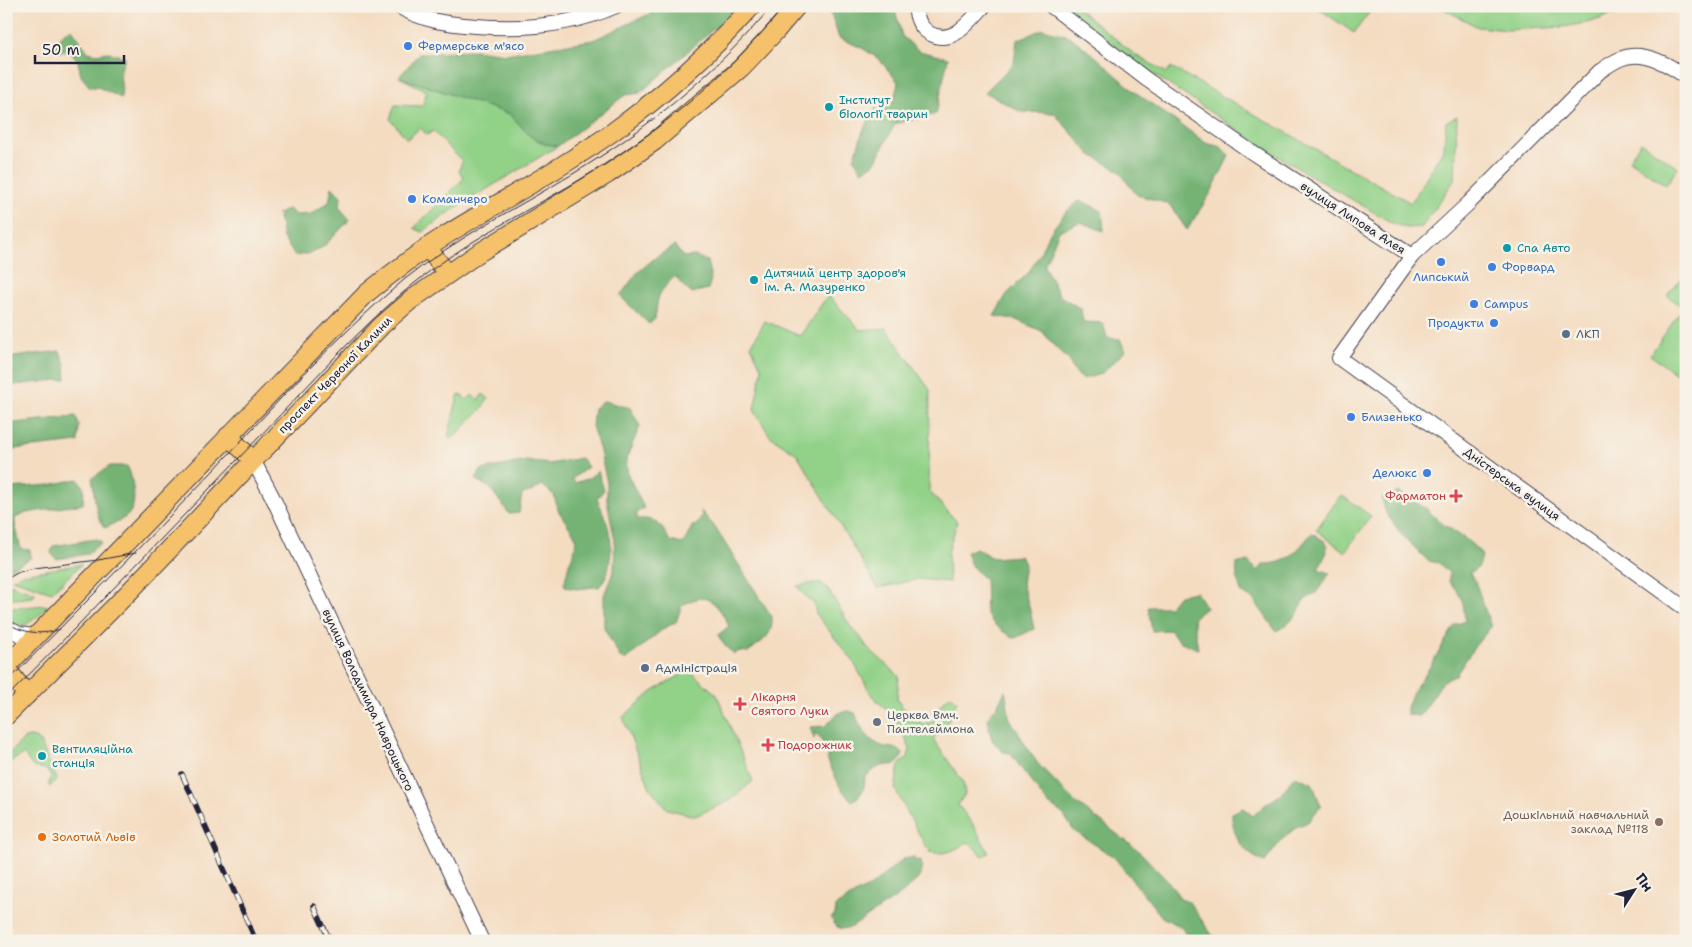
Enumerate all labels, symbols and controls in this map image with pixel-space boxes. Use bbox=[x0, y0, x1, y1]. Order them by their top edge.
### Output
scale bar bbox=[35, 32, 124, 64]
place label: Фермерське м'ясо bbox=[418, 38, 524, 54]
text: 50 m bbox=[42, 40, 80, 60]
marker: Фермерське м'ясо bbox=[402, 40, 414, 52]
place label: Інститут біології тварин bbox=[839, 92, 928, 122]
marker: Інститут біології тварин bbox=[823, 101, 835, 113]
street label: вулиця Липова Алея bbox=[1297, 178, 1409, 258]
place label: Команчеро bbox=[422, 191, 487, 207]
marker: Команчеро bbox=[406, 193, 418, 205]
place label: Спа Авто bbox=[1517, 240, 1571, 256]
marker: Спа Авто bbox=[1501, 242, 1513, 254]
marker: Липський bbox=[1435, 256, 1447, 268]
place label: Форвард bbox=[1502, 259, 1555, 275]
marker: Форвард bbox=[1486, 261, 1498, 273]
place label: Дитячий центр здоров'я ім. А. Мазуренко bbox=[764, 265, 906, 295]
place label: Липський bbox=[1413, 269, 1469, 285]
marker: Дитячий центр здоров'я ім. А. Мазуренко bbox=[748, 274, 760, 286]
place label: Campus bbox=[1484, 296, 1529, 312]
marker: Campus bbox=[1468, 298, 1480, 310]
street label: проспект Червоної Калини bbox=[275, 313, 395, 437]
place label: Продукти bbox=[1428, 315, 1484, 331]
marker: Продукти bbox=[1488, 317, 1500, 329]
place label: ЛКП bbox=[1576, 326, 1600, 342]
marker: ЛКП bbox=[1560, 328, 1572, 340]
place label: Близенько bbox=[1361, 409, 1422, 425]
marker: Близенько bbox=[1345, 411, 1357, 423]
street label: Дністерська вулиця bbox=[1461, 444, 1563, 524]
place label: Делюкс bbox=[1372, 465, 1417, 481]
marker: Делюкс bbox=[1421, 467, 1433, 479]
place label: Фарматон bbox=[1385, 488, 1446, 504]
marker: Фарматон bbox=[1450, 490, 1462, 502]
street label: вулиця Володимира Навроцького bbox=[319, 606, 417, 794]
place label: Адміністрація bbox=[655, 660, 737, 676]
marker: Адміністрація bbox=[639, 662, 651, 674]
place label: Лікарня Святого Луки bbox=[751, 689, 829, 719]
marker: Лікарня Святого Луки bbox=[733, 697, 747, 711]
place label: Церква Вмч. Пантелеймона bbox=[887, 707, 974, 737]
marker: Церква Вмч. Пантелеймона bbox=[871, 716, 883, 728]
place label: Подорожник bbox=[778, 737, 852, 753]
marker: Подорожник bbox=[762, 739, 774, 751]
place label: Вентиляційна станція bbox=[52, 741, 133, 771]
marker: Вентиляційна станція bbox=[36, 750, 48, 762]
place label: Дошкільний навчальний заклад №118 bbox=[1503, 807, 1649, 837]
marker: Дошкільний навчальний заклад №118 bbox=[1653, 816, 1665, 828]
place label: Золотий Львів bbox=[52, 829, 136, 845]
marker: Золотий Львів bbox=[36, 831, 48, 843]
north arrow bbox=[1610, 864, 1660, 914]
text: Пн bbox=[1632, 870, 1657, 895]

